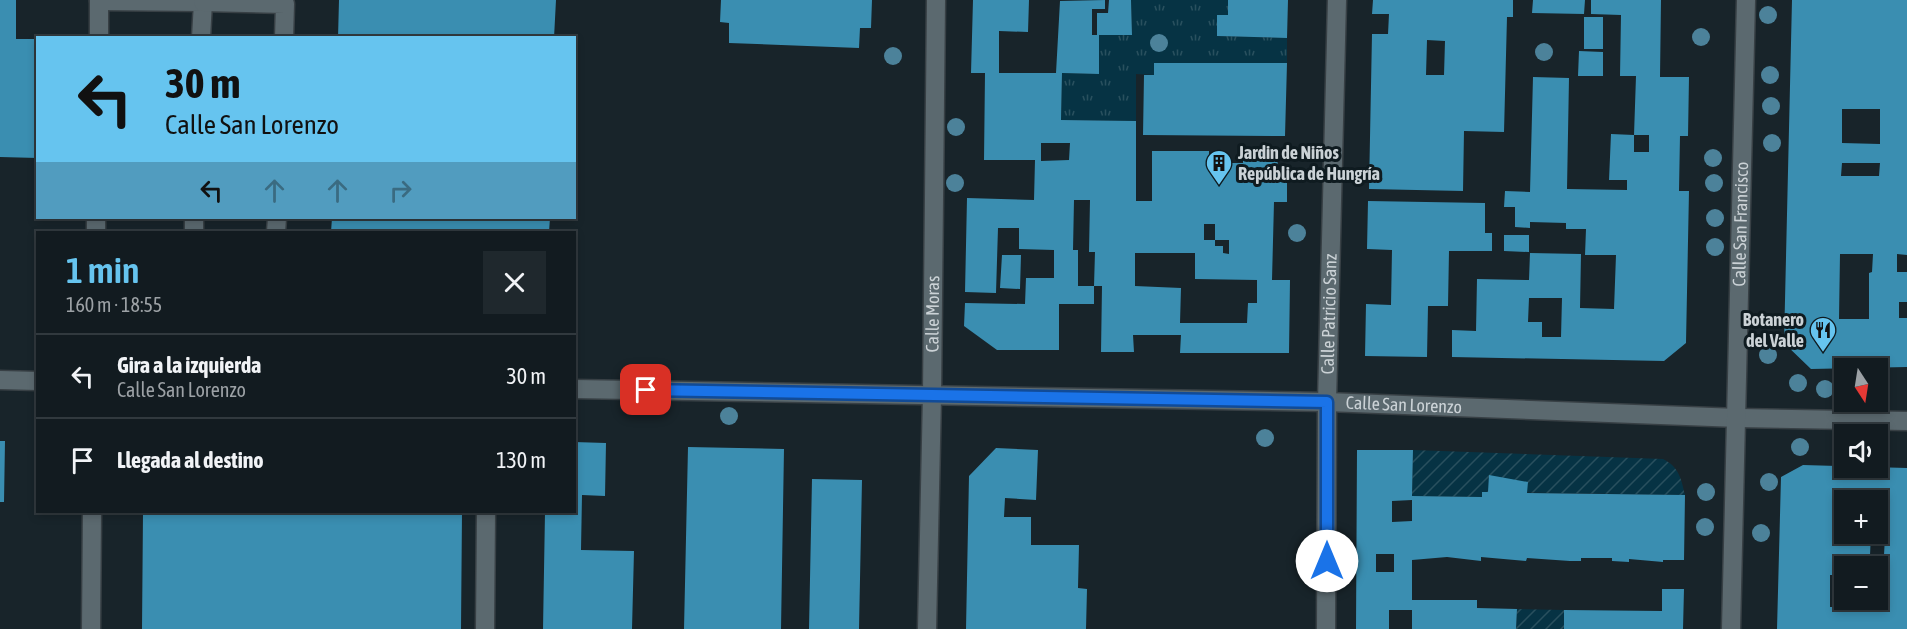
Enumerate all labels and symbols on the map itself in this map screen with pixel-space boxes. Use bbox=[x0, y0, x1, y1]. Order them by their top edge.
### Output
place label: Jardin de Niños República de Hungría bbox=[1237, 142, 1380, 184]
building icon: Jardin de Niños República de Hungría bbox=[1204, 148, 1234, 186]
street label: Calle San Francisco bbox=[1728, 161, 1752, 287]
street label: Calle Patricio Sanz bbox=[1317, 253, 1341, 375]
street label: Calle Moras bbox=[921, 276, 943, 353]
place label: Botanero del Valle bbox=[1743, 309, 1804, 351]
restaurant icon: Botanero del Valle bbox=[1808, 315, 1838, 353]
north arrow bbox=[1834, 358, 1888, 412]
pin bbox=[620, 364, 671, 415]
street label: Calle San Lorenzo bbox=[1345, 392, 1462, 417]
position arrow bbox=[1295, 529, 1359, 593]

